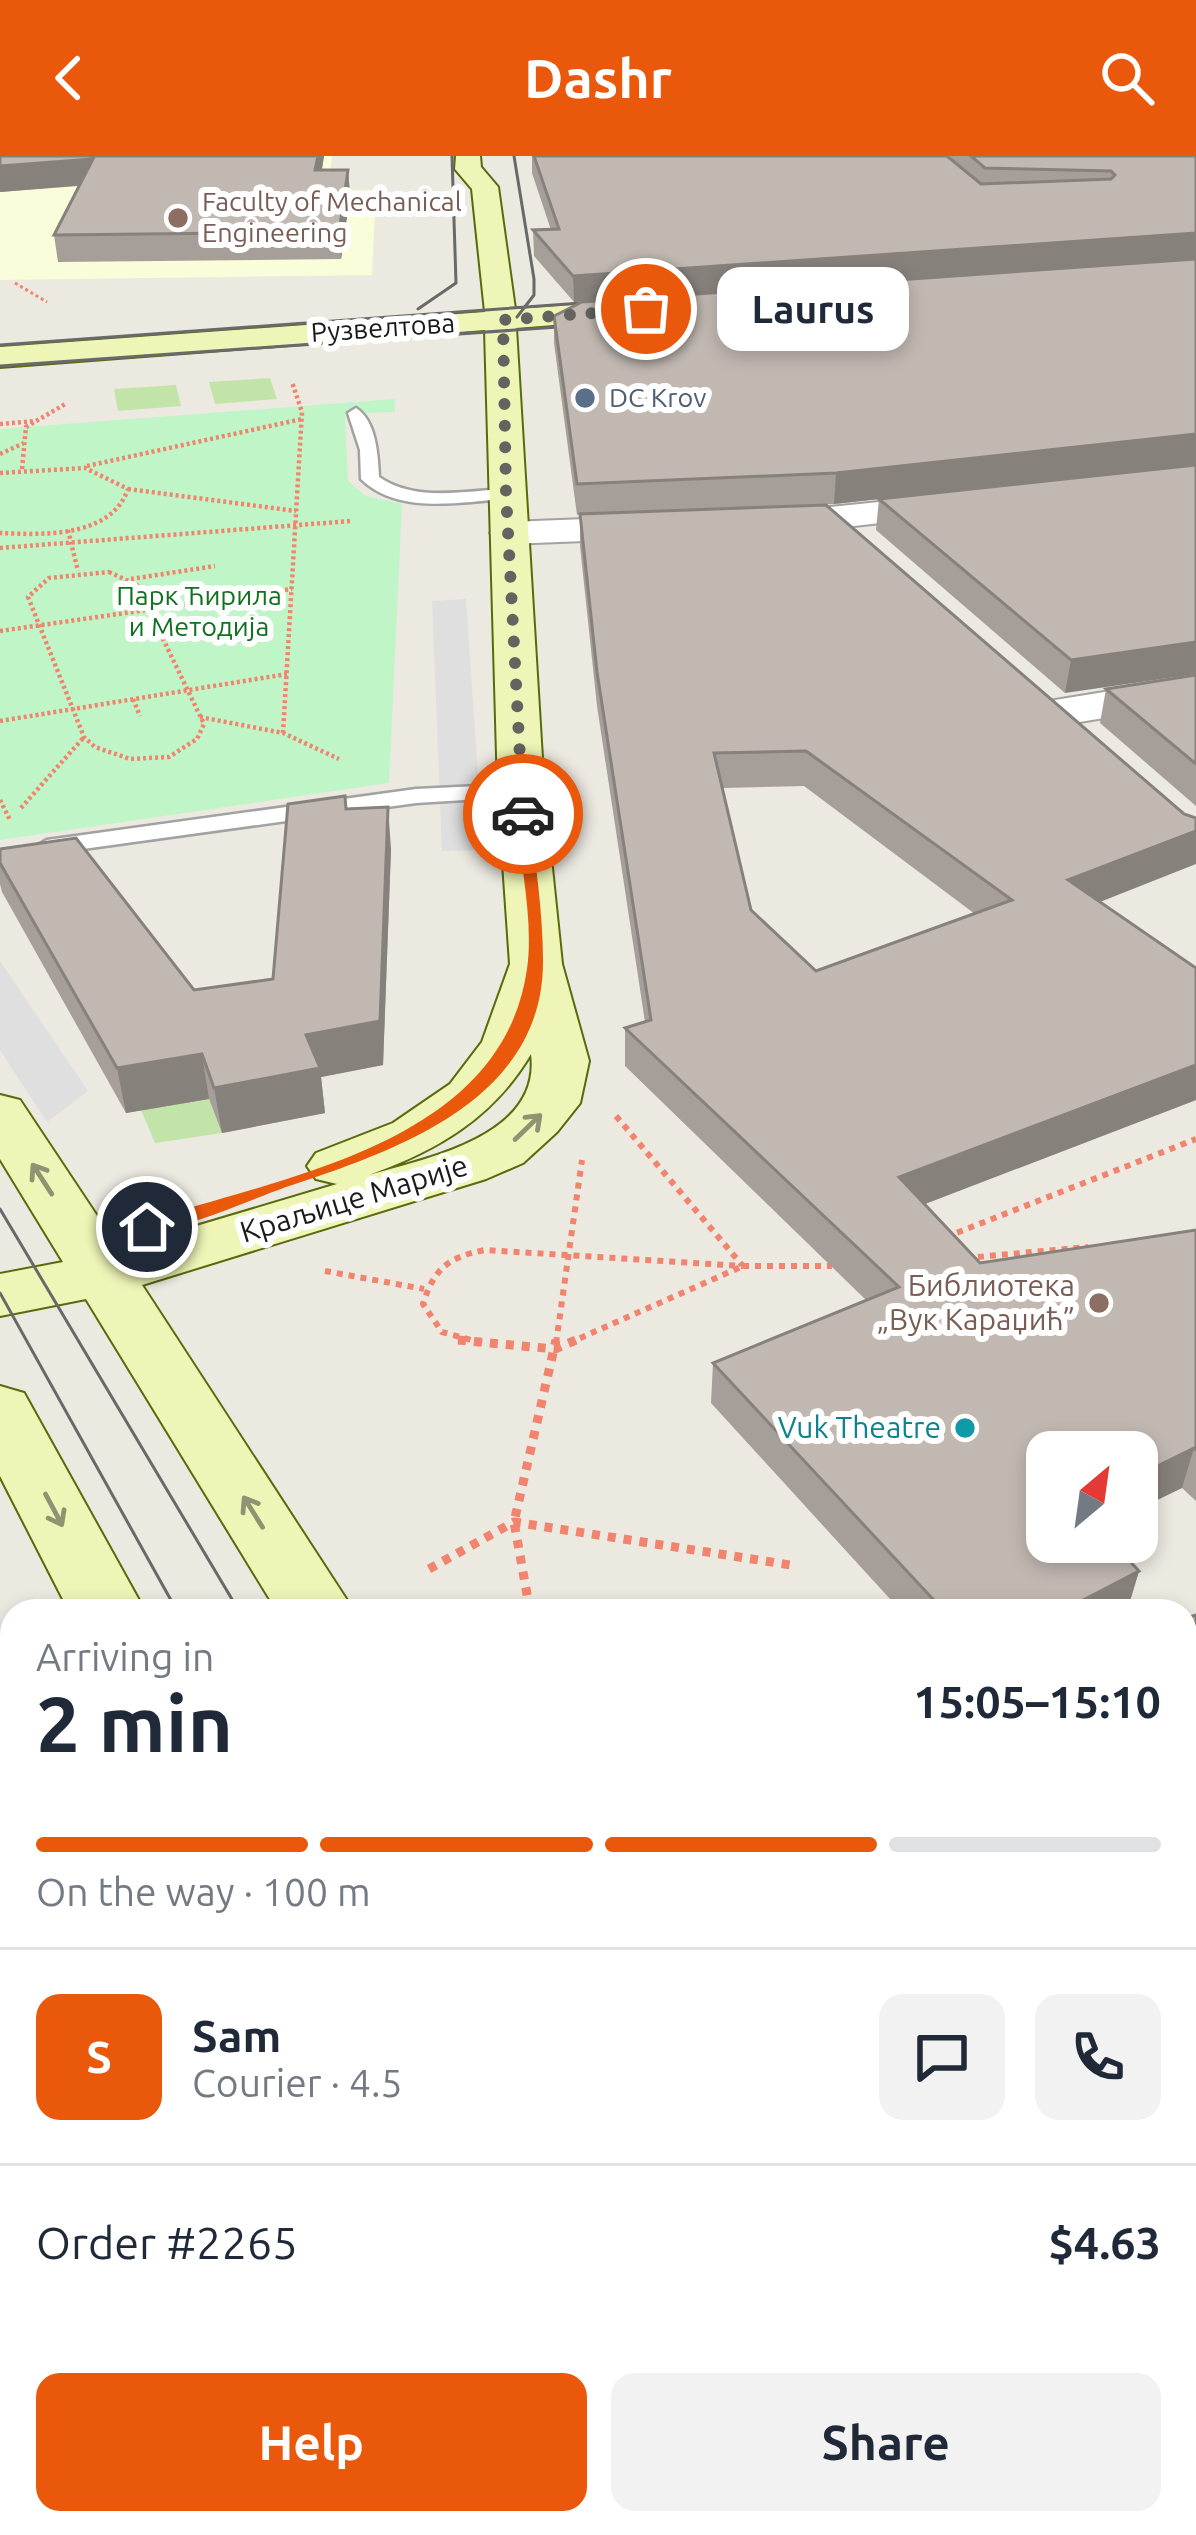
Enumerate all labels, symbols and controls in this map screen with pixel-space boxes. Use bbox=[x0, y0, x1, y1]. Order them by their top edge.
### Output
icon: back bbox=[36, 45, 102, 111]
icon: search bbox=[1094, 45, 1160, 111]
text: Dashr bbox=[524, 48, 672, 108]
place label: Faculty of Mechanical Engineering bbox=[202, 186, 462, 247]
marker: Faculty of Mechanical Engineering bbox=[165, 205, 191, 231]
pin bbox=[595, 258, 697, 360]
callout: Laurus bbox=[718, 267, 910, 351]
icon: bag bbox=[613, 276, 679, 342]
text: Laurus bbox=[751, 287, 875, 330]
street label: Рузвелтова bbox=[310, 307, 456, 347]
place label: DC Krov bbox=[609, 382, 706, 412]
marker: DC Krov bbox=[572, 385, 598, 411]
park label: Парк Ћирила и Методија bbox=[116, 580, 282, 641]
courier bbox=[463, 754, 583, 874]
icon: car bbox=[490, 781, 556, 847]
one-way arrow bbox=[513, 1114, 542, 1142]
street label: Краљице Марије bbox=[236, 1147, 472, 1249]
one-way arrow bbox=[30, 1162, 54, 1196]
pin bbox=[96, 1176, 198, 1278]
icon: home bbox=[114, 1194, 180, 1260]
place label: Библиотека „Вук Караџић” bbox=[877, 1268, 1075, 1336]
marker: Библиотека „Вук Караџић” bbox=[1086, 1290, 1112, 1316]
place label: Vuk Theatre bbox=[778, 1410, 941, 1444]
marker: Vuk Theatre bbox=[952, 1415, 978, 1441]
north arrow bbox=[1026, 1431, 1158, 1563]
map controls bbox=[1026, 1431, 1158, 1563]
one-way arrow bbox=[43, 1492, 66, 1527]
one-way arrow bbox=[241, 1496, 266, 1530]
text: Arriving in bbox=[36, 1635, 214, 1678]
text: 15:05–15:10 bbox=[913, 1676, 1161, 1727]
text: 2 min bbox=[36, 1679, 233, 1767]
text: On the way · 100 m bbox=[36, 1870, 371, 1913]
button: chat bbox=[879, 1994, 1005, 2120]
button: phone bbox=[1035, 1994, 1161, 2120]
text: Sam bbox=[192, 2010, 281, 2061]
text: S bbox=[86, 2031, 112, 2082]
text: Courier · 4.5 bbox=[192, 2061, 403, 2104]
text: Order #2265 bbox=[36, 2217, 298, 2268]
text: $4.63 bbox=[1048, 2217, 1161, 2268]
button: Help bbox=[36, 2373, 587, 2511]
button: Share bbox=[611, 2373, 1161, 2511]

